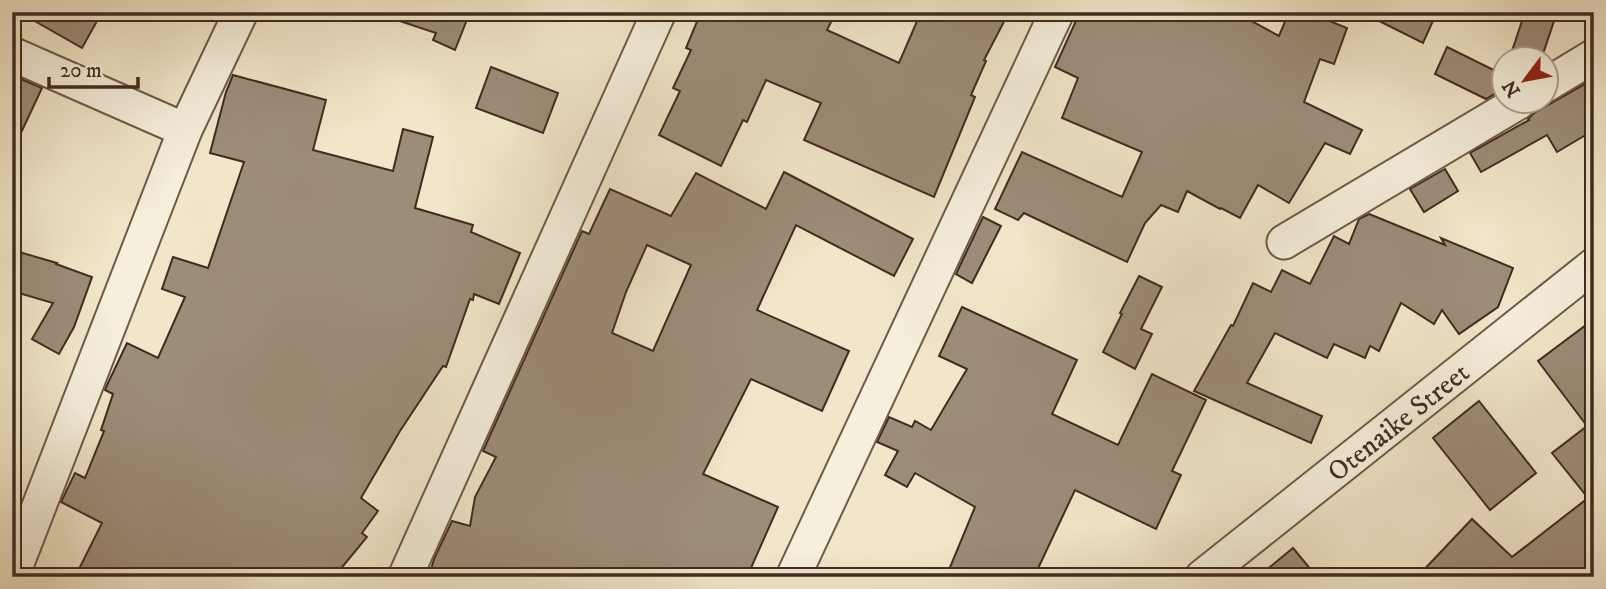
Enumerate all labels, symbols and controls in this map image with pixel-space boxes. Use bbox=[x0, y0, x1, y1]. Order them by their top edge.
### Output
scale bar bbox=[49, 46, 138, 90]
north arrow bbox=[1490, 46, 1560, 116]
text: 20 m bbox=[60, 58, 102, 84]
text: N bbox=[1498, 75, 1526, 101]
street label: Otenaike Street bbox=[1320, 355, 1477, 490]

